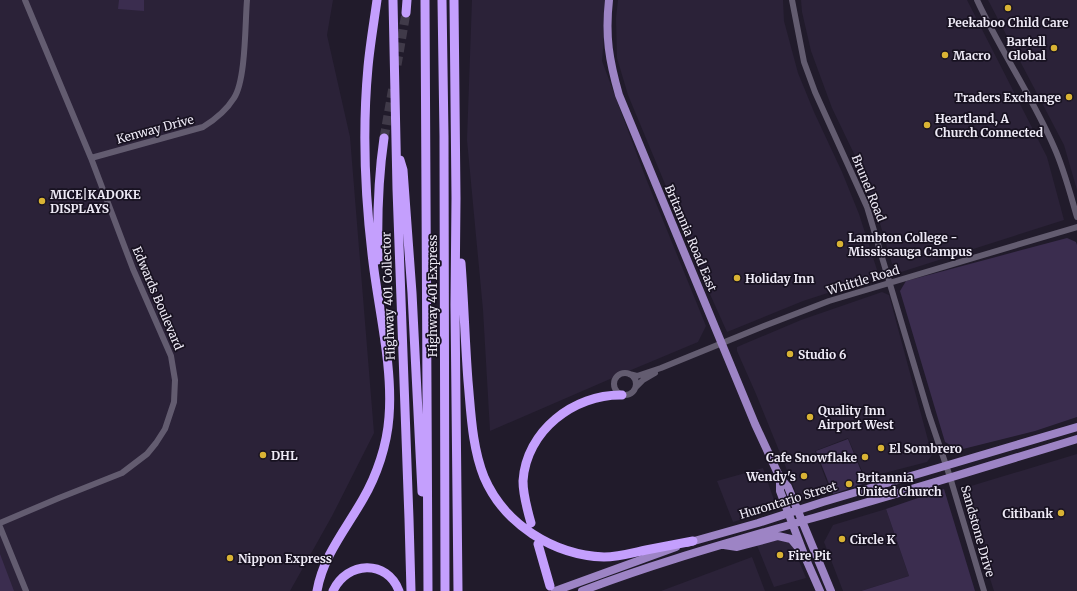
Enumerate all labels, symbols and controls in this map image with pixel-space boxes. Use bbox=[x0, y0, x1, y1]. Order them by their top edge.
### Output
marker: Peekaboo Child Care bbox=[1003, 3, 1013, 13]
place label: Peekaboo Child Care bbox=[948, 15, 1069, 30]
place label: Bartell Global bbox=[1006, 34, 1046, 63]
marker: Bartell Global bbox=[1049, 43, 1059, 53]
place label: Macro bbox=[953, 48, 991, 63]
marker: Macro bbox=[940, 50, 950, 60]
place label: Traders Exchange bbox=[954, 90, 1061, 105]
marker: Traders Exchange bbox=[1064, 92, 1074, 102]
street label: Kenway Drive bbox=[115, 111, 195, 147]
place label: Heartland, A Church Connected bbox=[935, 111, 1044, 140]
marker: Heartland, A Church Connected bbox=[922, 120, 932, 130]
street label: Brunel Road bbox=[849, 152, 889, 224]
street label: Britannia Road East bbox=[662, 182, 720, 294]
place label: MICE|KADOKE DISPLAYS bbox=[50, 187, 141, 216]
marker: MICE|KADOKE DISPLAYS bbox=[37, 196, 47, 206]
place label: Lambton College - Mississauga Campus bbox=[848, 230, 972, 259]
street label: Highway 401 Collector bbox=[378, 231, 398, 360]
street label: Highway 401 Express bbox=[425, 235, 440, 357]
marker: Lambton College - Mississauga Campus bbox=[835, 239, 845, 249]
street label: Edwards Boulevard bbox=[129, 244, 187, 352]
street label: Whittle Road bbox=[824, 262, 901, 298]
place label: Holiday Inn bbox=[745, 271, 814, 286]
marker: Holiday Inn bbox=[732, 273, 742, 283]
place label: Studio 6 bbox=[798, 347, 846, 362]
marker: Studio 6 bbox=[785, 349, 795, 359]
place label: Quality Inn Airport West bbox=[817, 403, 894, 432]
marker: Quality Inn Airport West bbox=[805, 412, 815, 422]
place label: El Sombrero bbox=[889, 441, 962, 456]
marker: El Sombrero bbox=[876, 443, 886, 453]
place label: DHL bbox=[271, 448, 298, 463]
marker: DHL bbox=[258, 450, 268, 460]
place label: Cafe Snowflake bbox=[766, 450, 858, 465]
marker: Cafe Snowflake bbox=[860, 452, 870, 462]
place label: Wendy's bbox=[745, 469, 796, 484]
place label: Britannia United Church bbox=[857, 470, 942, 499]
marker: Wendy's bbox=[799, 471, 809, 481]
street label: Hurontario Street bbox=[737, 478, 839, 522]
marker: Britannia United Church bbox=[844, 479, 854, 489]
street label: Sandstone Drive bbox=[958, 483, 998, 579]
place label: Citibank bbox=[1002, 506, 1053, 521]
marker: Citibank bbox=[1056, 508, 1066, 518]
place label: Circle K bbox=[850, 532, 896, 547]
marker: Circle K bbox=[837, 534, 847, 544]
place label: Fire Pit bbox=[788, 548, 831, 563]
marker: Fire Pit bbox=[775, 550, 785, 560]
place label: Nippon Express bbox=[238, 551, 332, 566]
marker: Nippon Express bbox=[225, 553, 235, 563]

